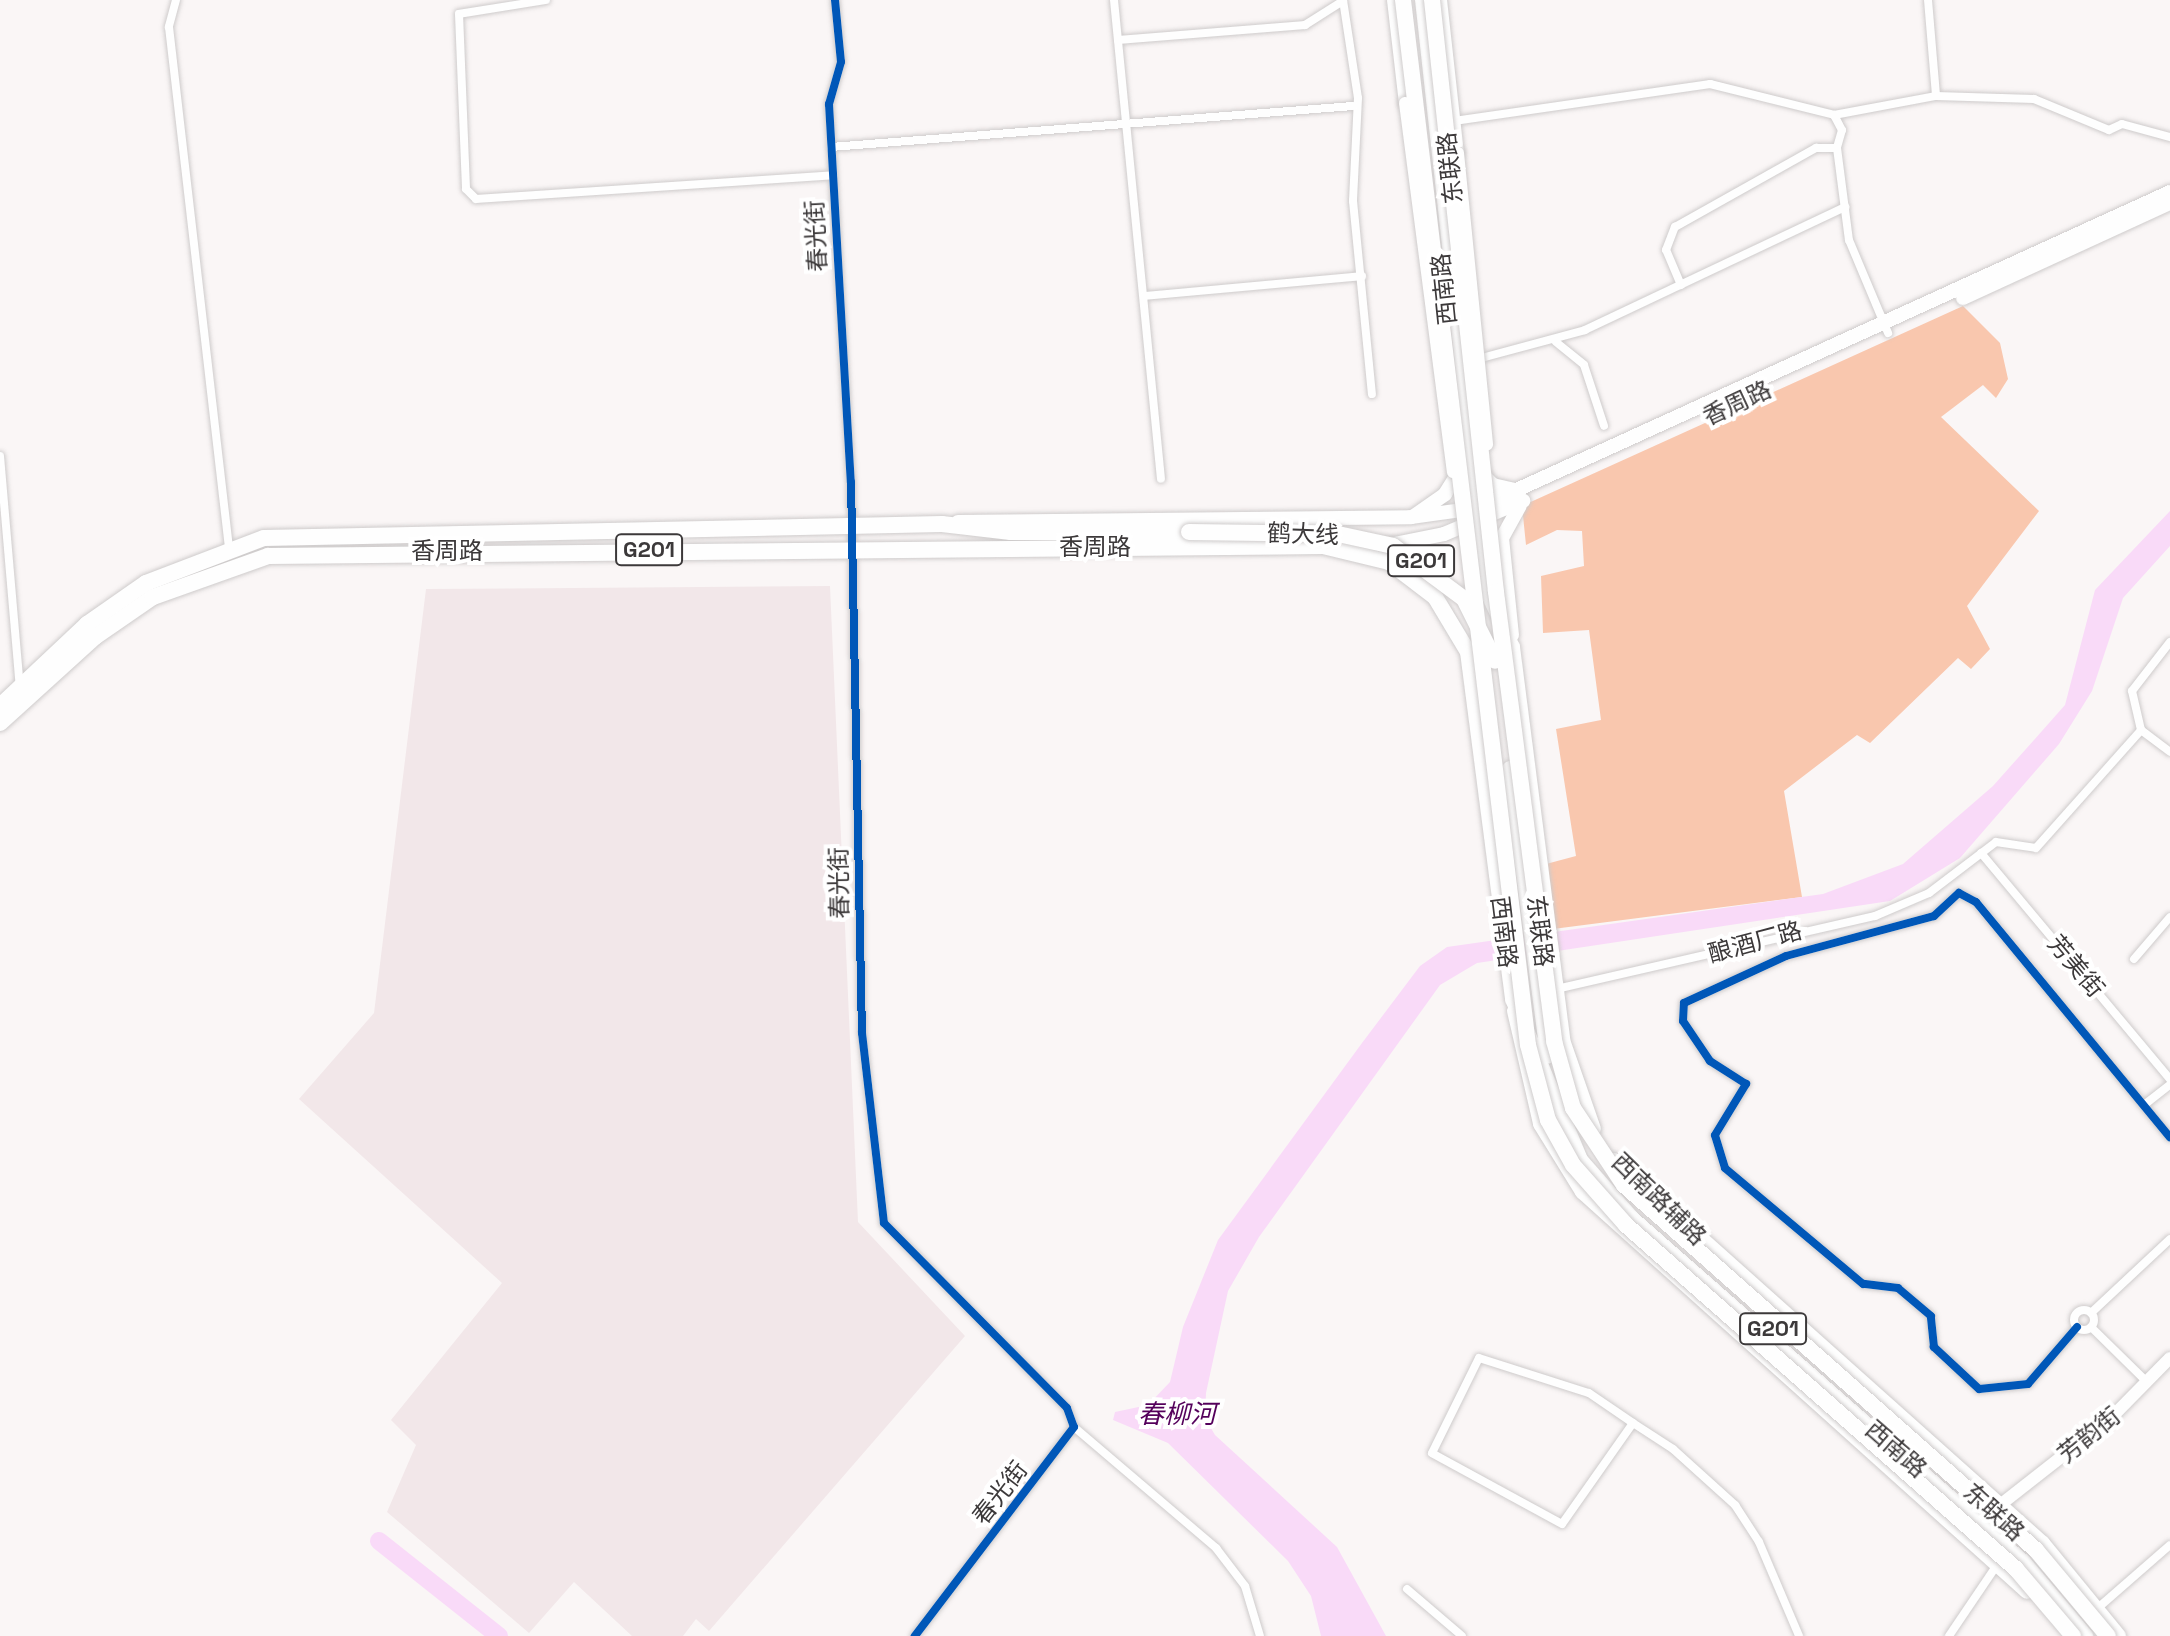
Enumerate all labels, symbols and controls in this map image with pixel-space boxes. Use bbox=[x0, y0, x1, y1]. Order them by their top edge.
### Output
street label: 东联路 bbox=[1432, 131, 1468, 205]
street label: 春光街 bbox=[800, 199, 832, 273]
street label: 西南路 bbox=[1426, 252, 1462, 326]
street label: 香周路 bbox=[1698, 375, 1776, 431]
street label: 鹤大线 bbox=[1267, 518, 1339, 550]
road number: G201 bbox=[615, 532, 683, 568]
street label: 香周路 bbox=[1059, 533, 1131, 561]
street label: 香周路 bbox=[411, 537, 483, 565]
road number: G201 bbox=[1387, 543, 1455, 579]
street label: 春光街 bbox=[824, 847, 854, 919]
street label: 东联路 bbox=[1521, 894, 1559, 968]
street label: 西南路 bbox=[1485, 895, 1523, 969]
street label: 酿酒厂路 bbox=[1705, 916, 1805, 968]
street label: 芳美街 bbox=[2042, 929, 2110, 1003]
street label: 西南路辅路 bbox=[1606, 1147, 1712, 1251]
road number: G201 bbox=[1739, 1311, 1807, 1347]
water label: 春柳河 bbox=[1138, 1399, 1216, 1431]
street label: 芳韵街 bbox=[2052, 1401, 2126, 1469]
street label: 西南路 bbox=[1859, 1415, 1933, 1483]
street label: 春光街 bbox=[966, 1456, 1034, 1530]
street label: 东联路 bbox=[1958, 1477, 2030, 1547]

